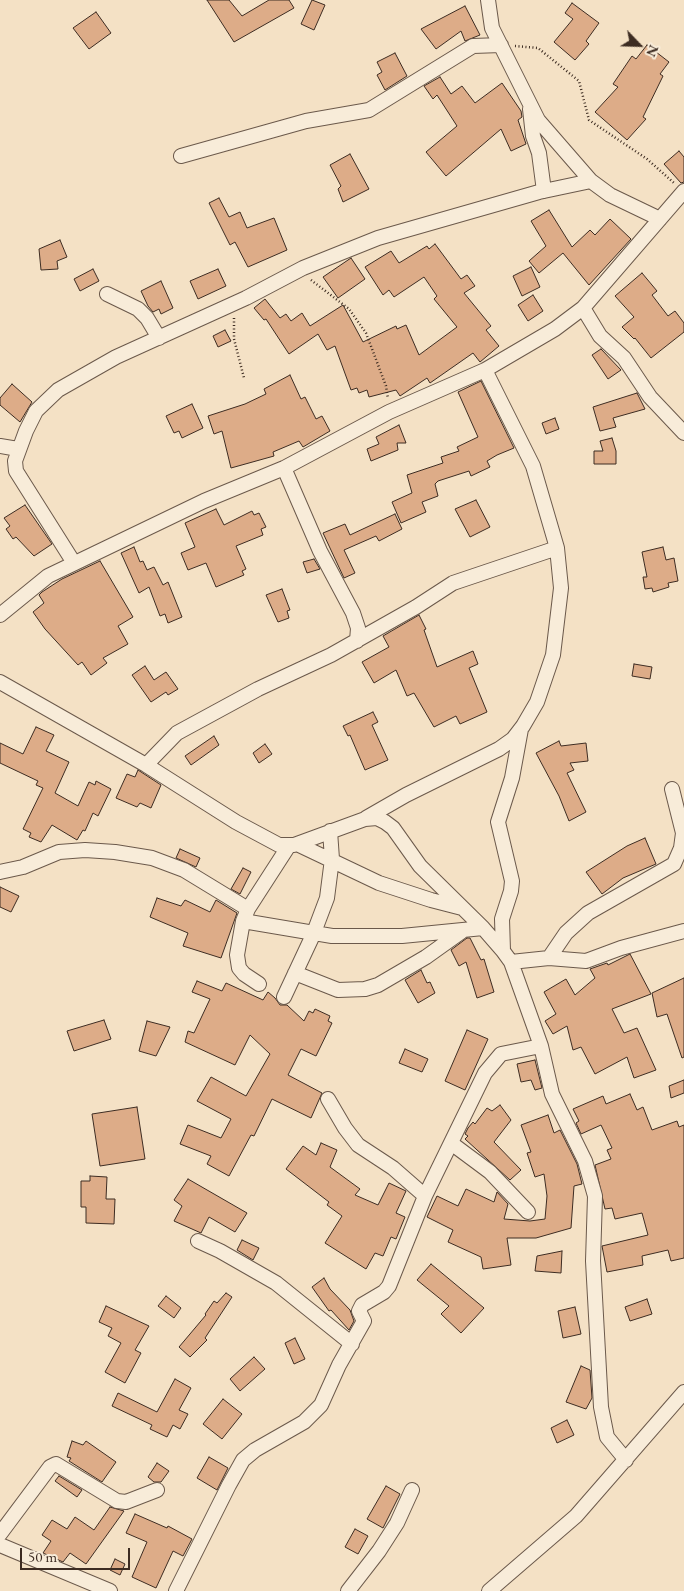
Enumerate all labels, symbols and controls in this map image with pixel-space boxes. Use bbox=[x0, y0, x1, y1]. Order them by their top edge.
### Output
north arrow bbox=[614, 20, 664, 70]
text: N bbox=[642, 42, 663, 60]
scale bar bbox=[22, 1538, 132, 1570]
text: 50 m bbox=[28, 1547, 57, 1566]

